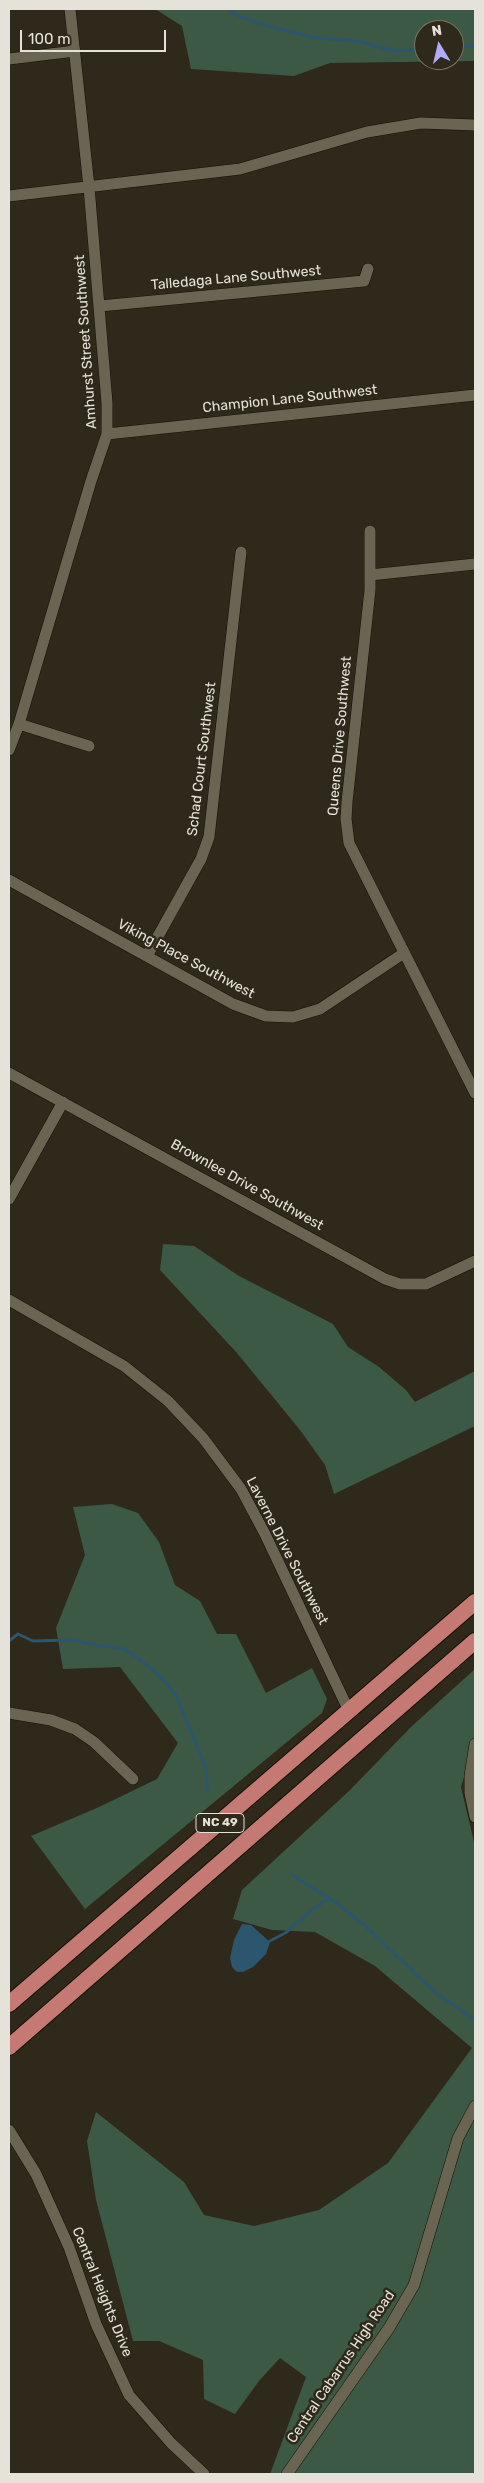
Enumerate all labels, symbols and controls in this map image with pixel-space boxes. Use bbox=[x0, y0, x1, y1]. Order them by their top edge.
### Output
scale bar bbox=[22, 20, 169, 52]
north arrow bbox=[414, 20, 464, 70]
text: N bbox=[430, 21, 443, 40]
text: 100 m bbox=[28, 30, 70, 48]
street label: Amhurst Street Southwest bbox=[72, 254, 100, 430]
street label: Talledaga Lane Southwest bbox=[150, 262, 322, 294]
street label: Champion Lane Southwest bbox=[202, 381, 378, 417]
street label: Queens Drive Southwest bbox=[325, 655, 355, 817]
street label: Schad Court Southwest bbox=[184, 681, 220, 837]
street label: Viking Place Southwest bbox=[114, 916, 258, 1002]
street label: Brownlee Drive Southwest bbox=[168, 1136, 326, 1234]
street label: Laverne Drive Southwest bbox=[242, 1474, 332, 1628]
road number: NC 49 bbox=[196, 1814, 244, 1832]
street label: Central Heights Drive bbox=[68, 2225, 136, 2359]
street label: Central Cabarrus High Road bbox=[284, 2288, 398, 2446]

